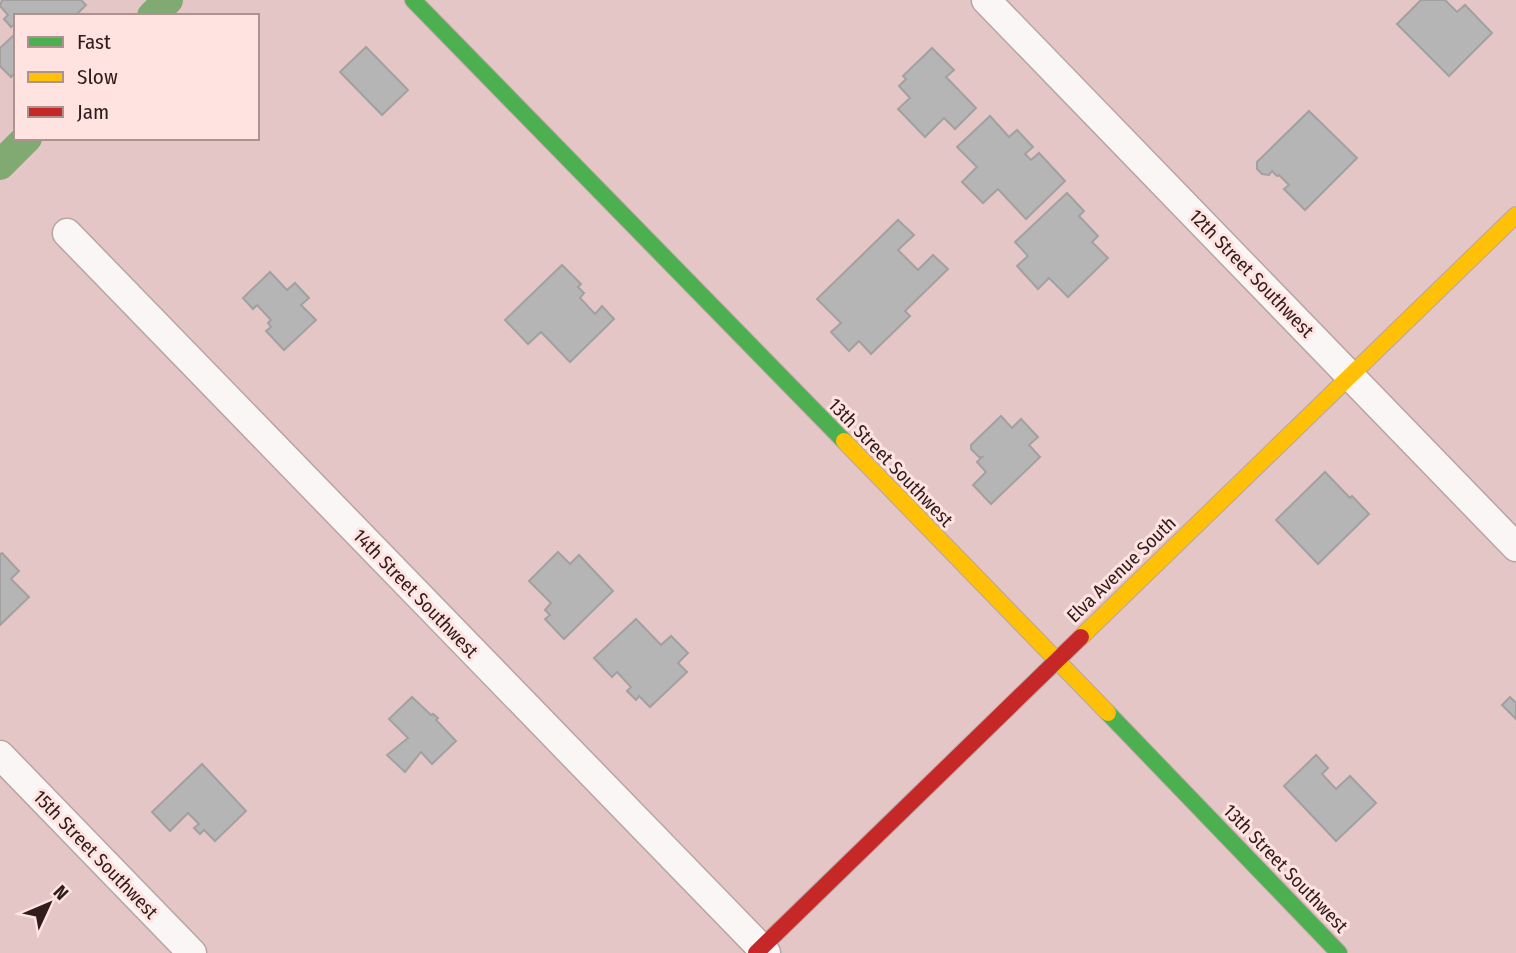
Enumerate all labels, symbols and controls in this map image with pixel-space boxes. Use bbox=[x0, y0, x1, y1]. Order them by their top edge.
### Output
legend bbox=[14, 14, 259, 140]
text: Fast bbox=[77, 29, 111, 55]
text: Slow bbox=[77, 64, 118, 90]
text: Jam bbox=[77, 99, 109, 125]
street label: 12th Street Southwest bbox=[1185, 204, 1319, 343]
street label: 13th Street Southwest bbox=[823, 393, 958, 532]
street label: Elva Avenue South bbox=[1062, 512, 1181, 627]
street label: 14th Street Southwest bbox=[348, 524, 484, 663]
street label: 15th Street Southwest bbox=[28, 785, 163, 924]
street label: 13th Street Southwest bbox=[1218, 799, 1353, 938]
north arrow bbox=[14, 869, 84, 939]
text: N bbox=[49, 880, 73, 905]

